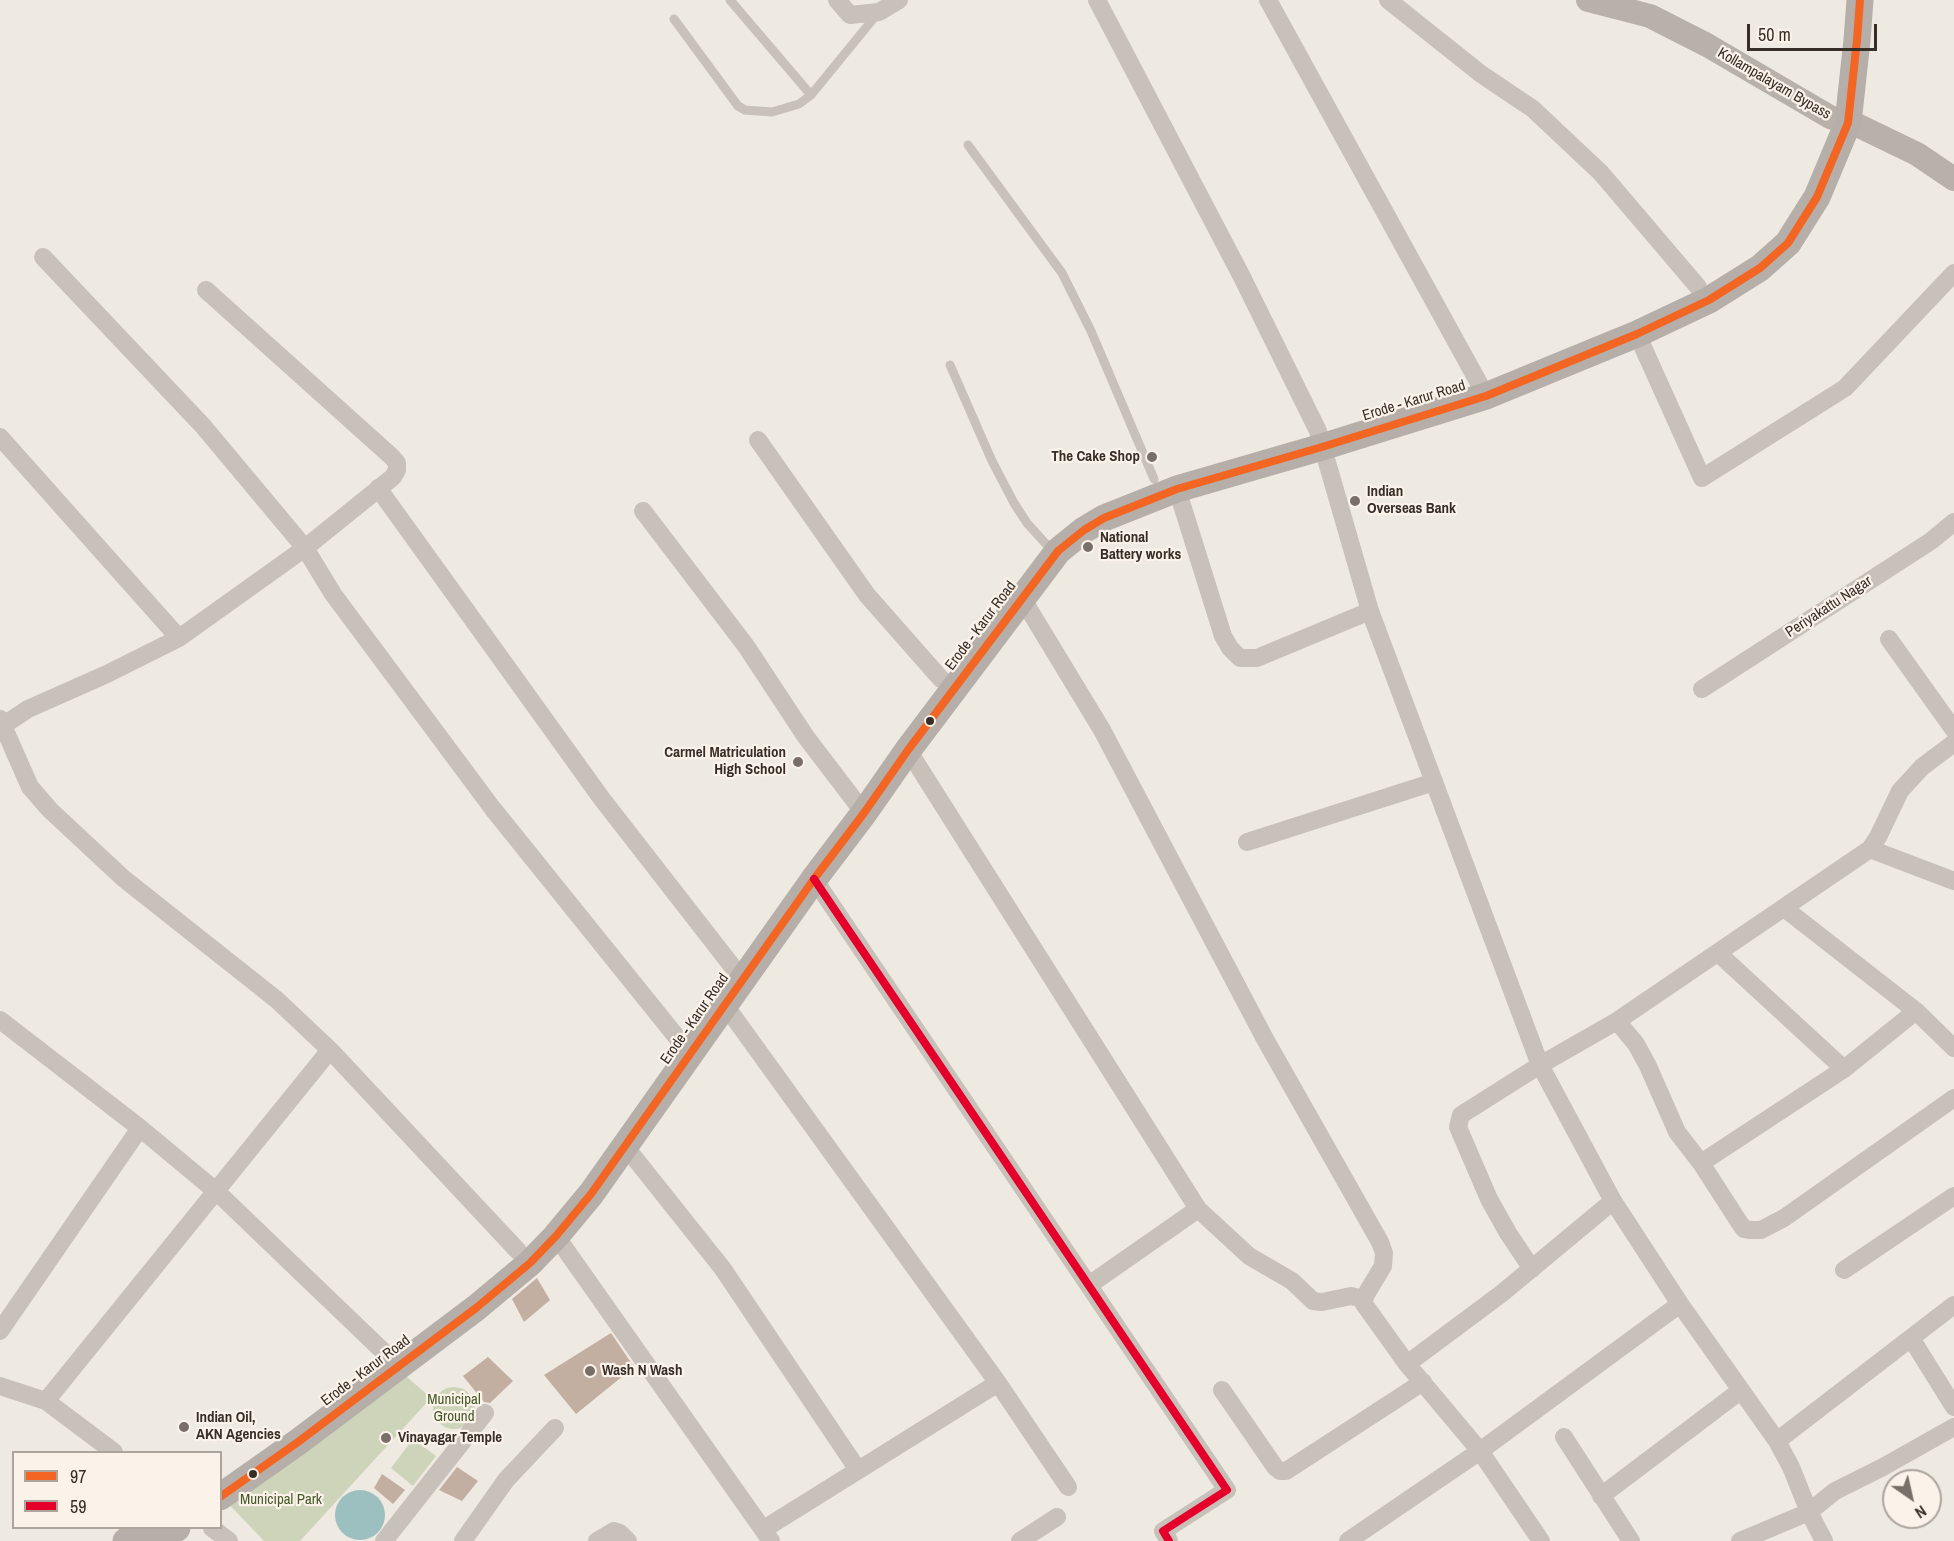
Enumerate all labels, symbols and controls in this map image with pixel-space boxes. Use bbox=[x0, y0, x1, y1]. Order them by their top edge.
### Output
scale bar bbox=[1750, 12, 1880, 50]
text: 50 m bbox=[1758, 22, 1791, 47]
street label: Kollampalayam Bypass bbox=[1714, 44, 1834, 124]
street label: Erode - Karur Road bbox=[1360, 377, 1468, 425]
place label: The Cake Shop bbox=[1051, 448, 1140, 466]
marker: The Cake Shop bbox=[1145, 450, 1159, 464]
place label: Indian Overseas Bank bbox=[1367, 483, 1456, 518]
marker: Indian Overseas Bank bbox=[1348, 494, 1362, 508]
place label: National Battery works bbox=[1100, 529, 1181, 564]
marker: National Battery works bbox=[1081, 540, 1095, 554]
street label: Periyakattu Nagar bbox=[1783, 572, 1875, 642]
street label: Erode - Karur Road bbox=[942, 578, 1020, 674]
unlabelled marker bbox=[924, 715, 936, 727]
place label: Carmel Matriculation High School bbox=[664, 744, 786, 779]
marker: Carmel Matriculation High School bbox=[791, 755, 805, 769]
street label: Erode - Karur Road bbox=[657, 970, 733, 1068]
street label: Erode - Karur Road bbox=[318, 1332, 414, 1410]
place label: Wash N Wash bbox=[602, 1362, 682, 1380]
marker: Wash N Wash bbox=[583, 1364, 597, 1378]
park label: Municipal Ground bbox=[427, 1391, 481, 1426]
place label: Indian Oil, AKN Agencies bbox=[196, 1409, 281, 1444]
marker: Indian Oil, AKN Agencies bbox=[177, 1420, 191, 1434]
place label: Vinayagar Temple bbox=[398, 1429, 502, 1447]
marker: Vinayagar Temple bbox=[379, 1431, 393, 1445]
legend bbox=[12, 1451, 222, 1529]
text: 97 bbox=[70, 1464, 86, 1489]
unlabelled marker bbox=[247, 1468, 259, 1480]
north arrow bbox=[1882, 1469, 1942, 1529]
park label: Municipal Park bbox=[240, 1491, 322, 1509]
text: 59 bbox=[70, 1494, 86, 1519]
text: N bbox=[1911, 1500, 1931, 1524]

